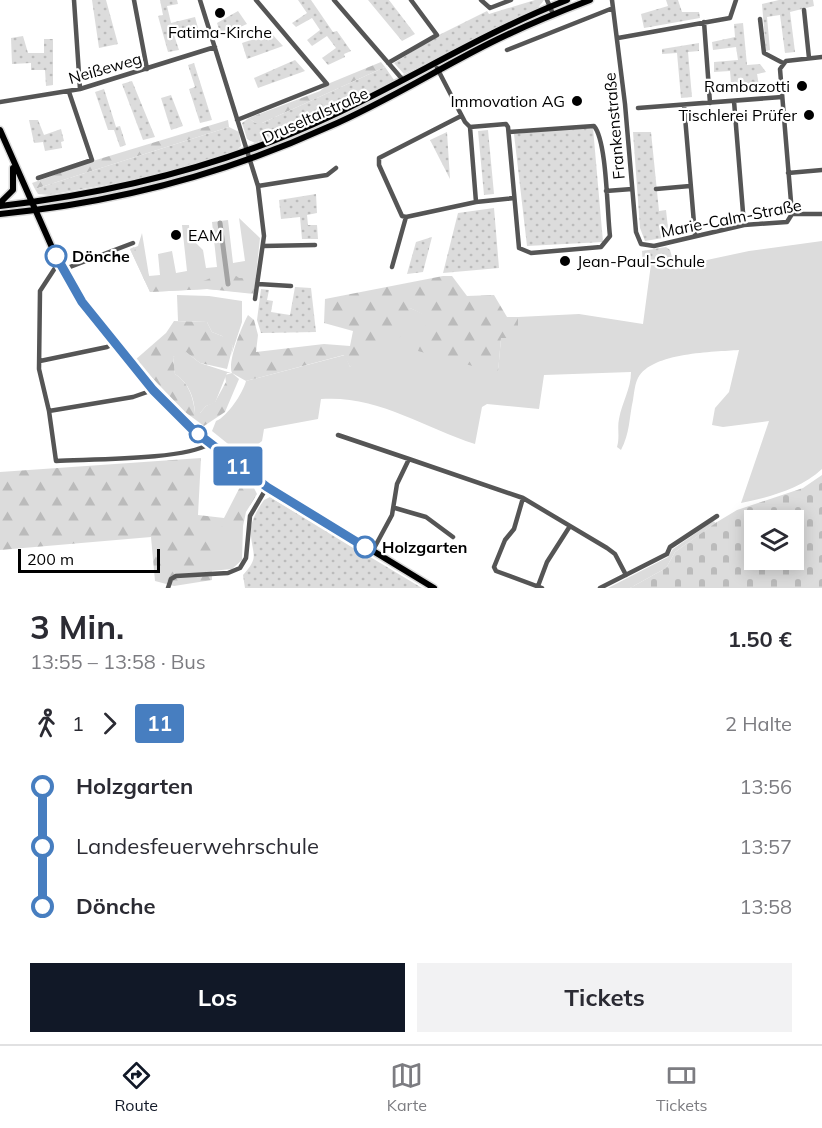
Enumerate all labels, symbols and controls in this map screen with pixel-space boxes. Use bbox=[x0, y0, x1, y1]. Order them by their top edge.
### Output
marker: Fatima-Kirche bbox=[213, 6, 227, 20]
place label: Fatima-Kirche bbox=[168, 22, 272, 42]
street label: Neißeweg bbox=[66, 48, 144, 88]
street label: Frankenstraße bbox=[599, 72, 629, 180]
place label: Rambazotti bbox=[704, 76, 790, 96]
marker: Rambazotti bbox=[795, 79, 809, 93]
street label: Druseltalstraße bbox=[259, 83, 371, 147]
place label: Immovation AG bbox=[450, 91, 565, 111]
marker: Immovation AG bbox=[570, 94, 584, 108]
place label: Tischlerei Prüfer bbox=[678, 105, 797, 125]
marker: Tischlerei Prüfer bbox=[802, 108, 816, 122]
street label: Marie-Calm-Straße bbox=[659, 195, 803, 241]
place label: EAM bbox=[188, 225, 223, 245]
marker: EAM bbox=[169, 228, 183, 242]
marker: Dönche bbox=[45, 245, 67, 267]
place label: Dönche bbox=[72, 246, 130, 266]
place label: Jean-Paul-Schule bbox=[577, 251, 705, 271]
marker: Jean-Paul-Schule bbox=[558, 254, 572, 268]
unlabelled marker bbox=[189, 425, 207, 443]
line badge: 11 bbox=[211, 446, 265, 486]
text: 11 bbox=[225, 453, 251, 479]
map controls bbox=[744, 510, 804, 570]
button: layers bbox=[744, 510, 804, 570]
marker: Holzgarten bbox=[354, 536, 376, 558]
place label: Holzgarten bbox=[382, 537, 467, 557]
scale bar bbox=[18, 546, 160, 574]
text: 200 m bbox=[27, 549, 74, 569]
text: 3 Min. bbox=[30, 606, 124, 647]
text: 1.50 € bbox=[728, 625, 792, 653]
text: 13:55 – 13:58 · Bus bbox=[30, 649, 206, 674]
icon: walk bbox=[30, 707, 63, 740]
icon: forward bbox=[93, 707, 126, 740]
text: 11 bbox=[147, 710, 172, 736]
text: 1 bbox=[72, 711, 84, 736]
text: 2 Halte bbox=[725, 711, 792, 736]
text: Holzgarten bbox=[76, 772, 193, 800]
text: 13:56 bbox=[739, 774, 792, 799]
text: Landesfeuerwehrschule bbox=[76, 832, 319, 860]
text: 13:57 bbox=[739, 834, 792, 859]
text: Dönche bbox=[76, 892, 155, 920]
text: 13:58 bbox=[739, 894, 792, 919]
button: Los bbox=[30, 963, 405, 1032]
button: Tickets bbox=[417, 963, 792, 1032]
tab: Route bbox=[114, 1059, 158, 1115]
tab: Karte bbox=[387, 1059, 427, 1115]
tab: Tickets bbox=[656, 1059, 708, 1115]

